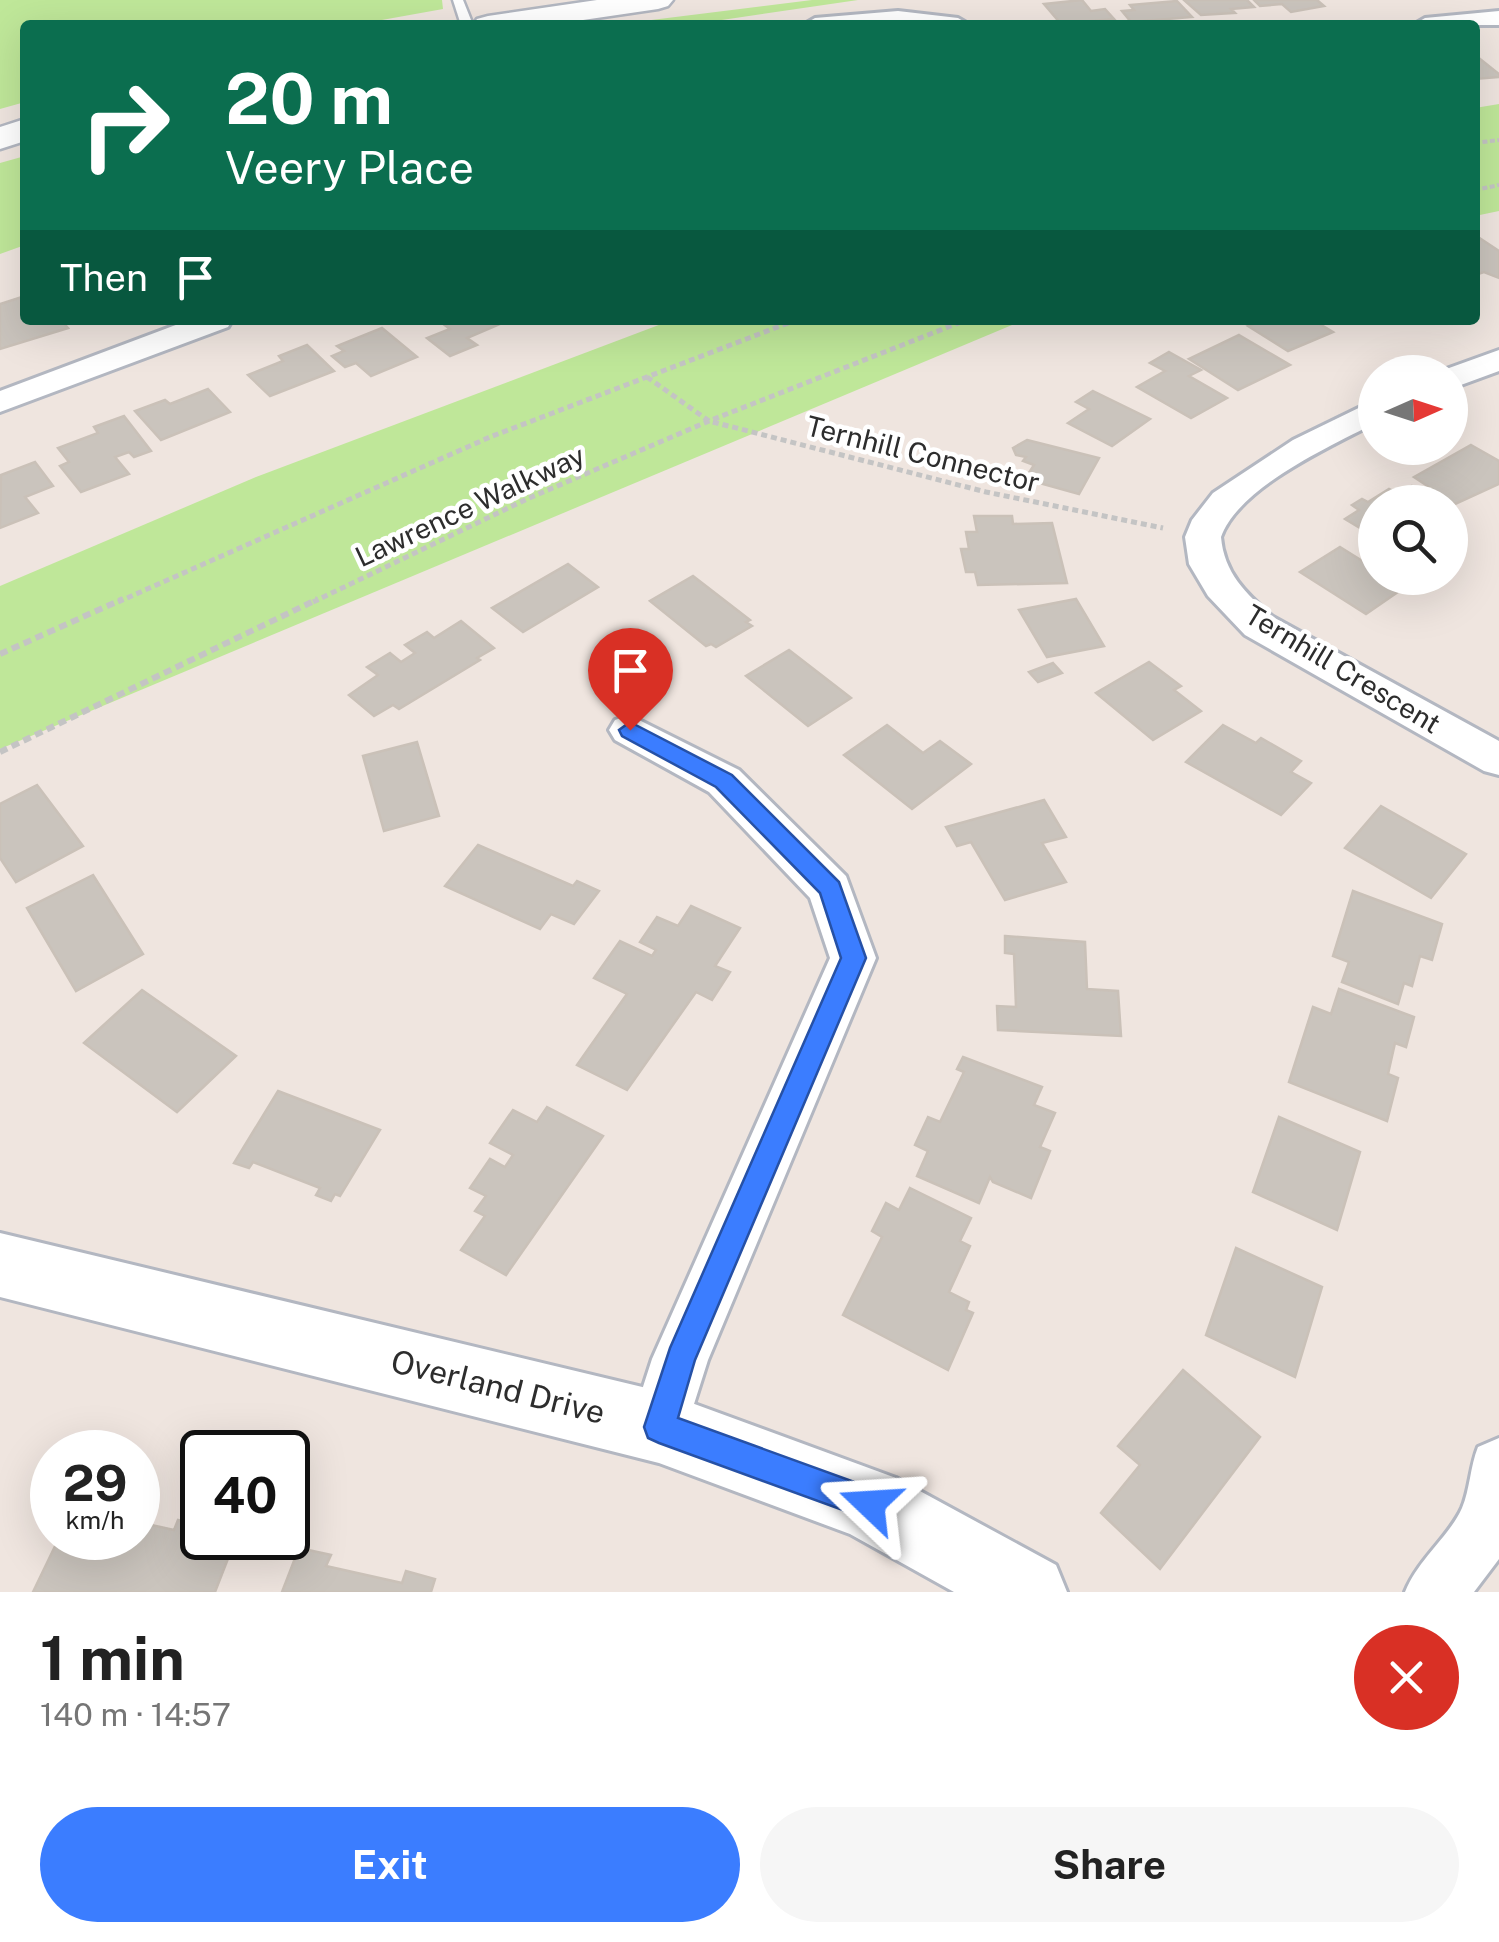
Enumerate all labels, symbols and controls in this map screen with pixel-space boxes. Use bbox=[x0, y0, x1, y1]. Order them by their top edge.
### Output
text: 20 m bbox=[225, 57, 393, 140]
icon: right bbox=[60, 60, 190, 190]
text: Veery Place bbox=[225, 141, 474, 194]
icon: arrive bbox=[168, 250, 223, 305]
text: Then bbox=[60, 255, 148, 300]
north arrow bbox=[1358, 355, 1468, 465]
map controls bbox=[1358, 355, 1468, 595]
street label: Ternhill Connector bbox=[803, 409, 1043, 498]
street label: Lawrence Walkway bbox=[350, 438, 590, 573]
button: search bbox=[1358, 485, 1468, 595]
street label: Ternhill Crescent bbox=[1240, 597, 1447, 740]
pin bbox=[588, 628, 673, 731]
icon: arrive bbox=[603, 643, 658, 698]
street label: Overland Drive bbox=[387, 1342, 609, 1431]
speed limit sign: 40 bbox=[180, 1430, 310, 1560]
position arrow bbox=[818, 1452, 922, 1556]
text: 29 bbox=[63, 1453, 127, 1512]
text: km/h bbox=[66, 1505, 124, 1535]
text: 1 min bbox=[40, 1623, 185, 1694]
button: close bbox=[1354, 1625, 1459, 1730]
text: 140 m · 14:57 bbox=[40, 1696, 231, 1733]
button: Exit bbox=[40, 1807, 740, 1922]
button: Share bbox=[760, 1807, 1459, 1922]

